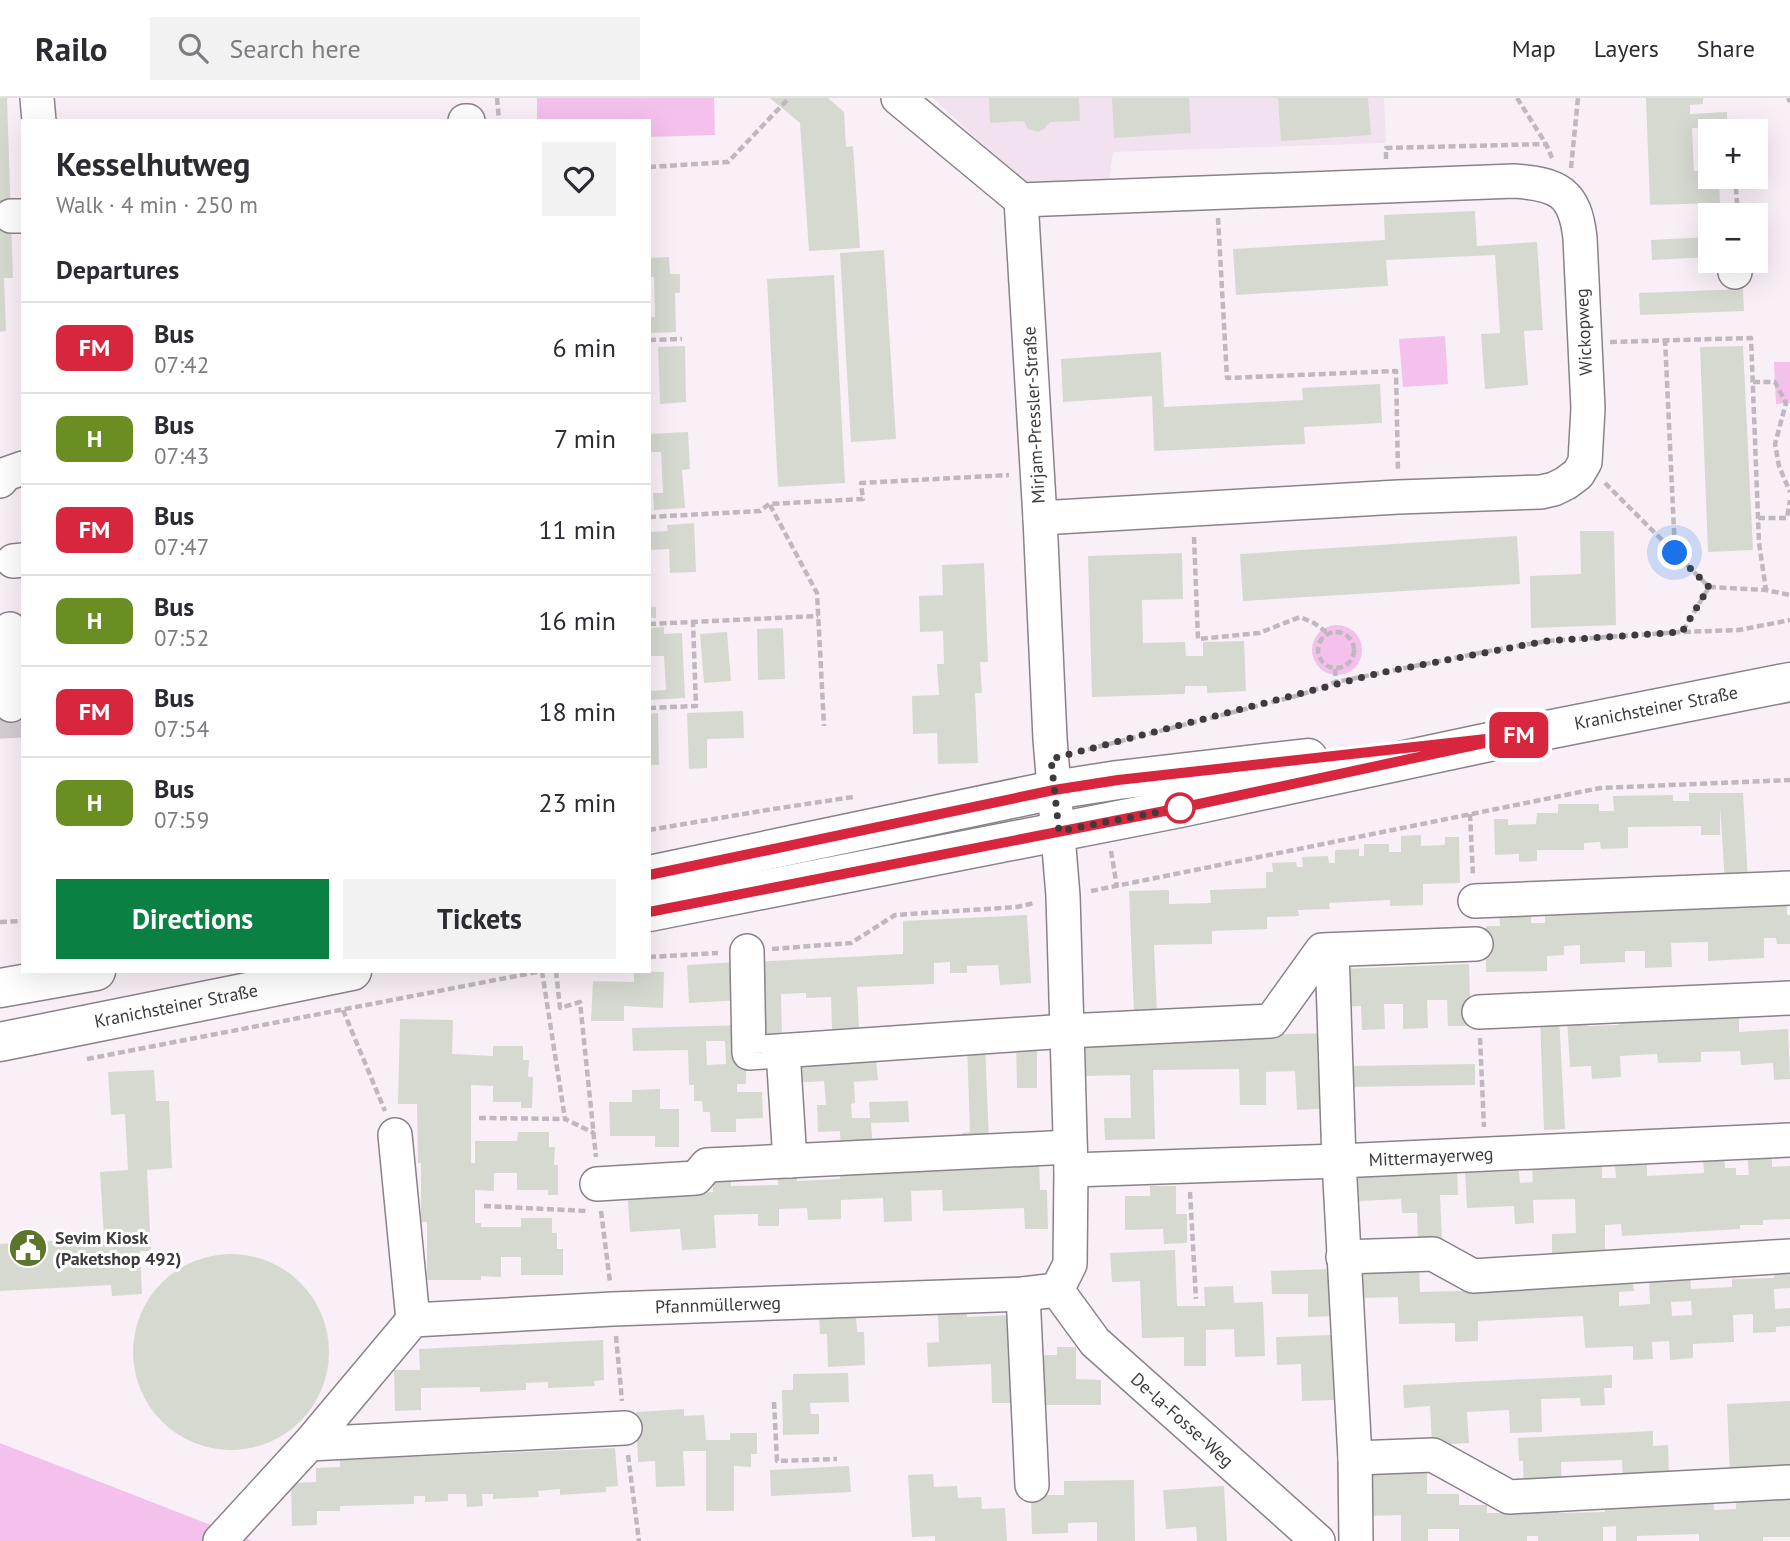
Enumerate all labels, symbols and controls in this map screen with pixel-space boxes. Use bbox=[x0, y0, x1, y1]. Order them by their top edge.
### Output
search box bbox=[150, 17, 640, 80]
text: Railo bbox=[35, 27, 108, 70]
icon: search bbox=[174, 29, 212, 67]
text: Search here bbox=[230, 32, 361, 65]
text: Map bbox=[1512, 33, 1556, 64]
text: Layers bbox=[1594, 33, 1659, 64]
text: Share bbox=[1697, 33, 1755, 64]
map controls bbox=[1698, 119, 1768, 273]
button: + bbox=[1698, 119, 1768, 189]
text: Kesselhutweg bbox=[56, 142, 250, 185]
button: heart bbox=[542, 142, 616, 216]
text: Walk · 4 min · 250 m bbox=[56, 190, 258, 219]
button: − bbox=[1698, 203, 1768, 273]
text: Departures bbox=[56, 253, 179, 286]
street label: Wickopweg bbox=[1570, 288, 1597, 376]
text: Bus bbox=[154, 317, 194, 350]
street label: Mirjam-Pressler-Straße bbox=[1017, 326, 1050, 504]
text: 6 min bbox=[553, 331, 616, 364]
text: FM bbox=[79, 332, 110, 363]
text: 07:42 bbox=[154, 350, 209, 379]
text: Bus bbox=[154, 408, 194, 441]
text: 7 min bbox=[554, 422, 616, 455]
text: H bbox=[87, 423, 102, 454]
text: 07:43 bbox=[154, 441, 209, 470]
text: Bus bbox=[154, 499, 194, 532]
text: 11 min bbox=[538, 513, 616, 546]
text: FM bbox=[79, 514, 110, 545]
text: 07:47 bbox=[154, 532, 209, 561]
your location bbox=[1657, 535, 1692, 570]
text: Bus bbox=[154, 590, 194, 623]
text: 16 min bbox=[538, 604, 616, 637]
text: H bbox=[87, 605, 102, 636]
text: 07:52 bbox=[154, 623, 209, 652]
street label: Kranichsteiner Straße bbox=[1572, 680, 1740, 735]
text: Bus bbox=[154, 681, 194, 714]
text: 18 min bbox=[538, 695, 616, 728]
text: FM bbox=[79, 696, 110, 727]
line badge: FM bbox=[1488, 712, 1550, 758]
text: 07:54 bbox=[154, 714, 209, 743]
text: FM bbox=[1503, 719, 1535, 750]
text: Bus bbox=[154, 772, 194, 805]
text: 23 min bbox=[538, 786, 616, 819]
text: H bbox=[87, 787, 102, 818]
unlabelled marker bbox=[1165, 793, 1195, 823]
text: 07:59 bbox=[154, 805, 209, 834]
button: Directions bbox=[56, 879, 329, 959]
button: Tickets bbox=[343, 879, 616, 959]
street label: Kranichsteiner Straße bbox=[92, 978, 260, 1033]
street label: Mittermayerweg bbox=[1368, 1142, 1494, 1171]
place label: Sevim Kiosk (Paketshop 492) bbox=[55, 1226, 182, 1270]
public building icon: Sevim Kiosk (Paketshop 492) bbox=[7, 1227, 49, 1269]
street label: Pfannmüllerweg bbox=[655, 1291, 781, 1318]
street label: De-la-Fosse-Weg bbox=[1126, 1367, 1239, 1472]

